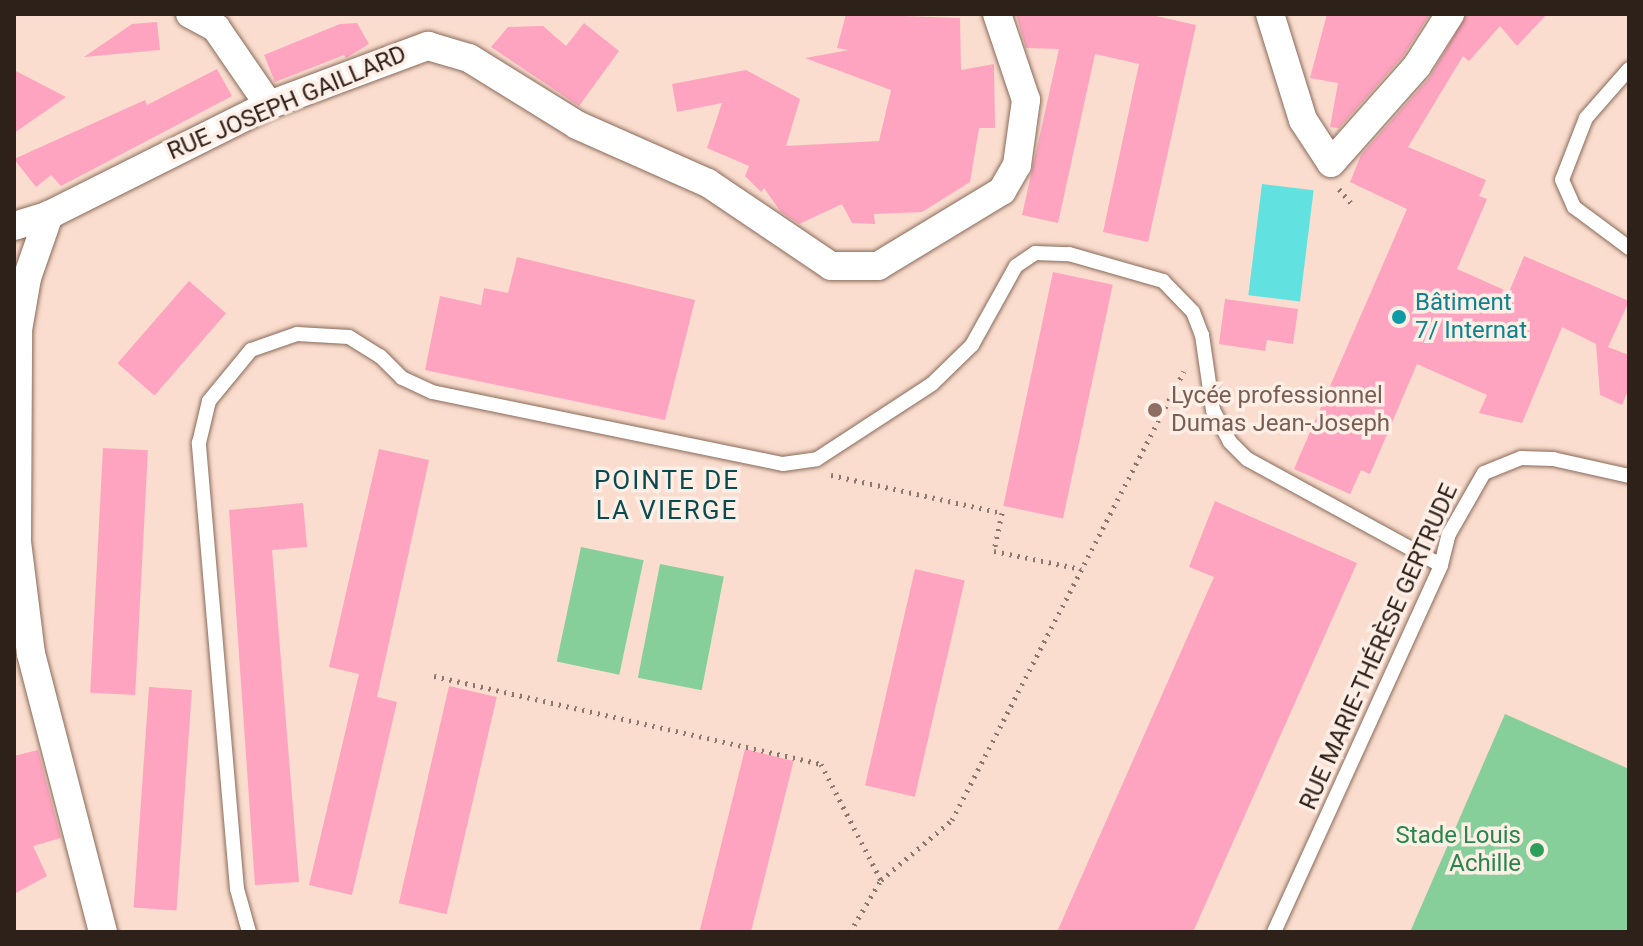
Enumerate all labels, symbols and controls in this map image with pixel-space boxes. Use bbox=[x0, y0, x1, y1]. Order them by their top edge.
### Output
street label: RUE JOSEPH GAILLARD bbox=[163, 40, 411, 166]
place label: Bâtiment 7/ Internat bbox=[1415, 289, 1527, 345]
marker: Bâtiment 7/ Internat bbox=[1390, 308, 1408, 326]
place label: Lycée professionnel Dumas Jean-Joseph bbox=[1171, 382, 1390, 438]
marker: Lycée professionnel Dumas Jean-Joseph bbox=[1146, 401, 1164, 419]
district label: POINTE DE LA VIERGE bbox=[594, 465, 740, 526]
street label: RUE MARIE-THÉRÈSE GERTRUDE bbox=[1294, 480, 1464, 814]
place label: Stade Louis Achille bbox=[1396, 822, 1521, 878]
marker: Stade Louis Achille bbox=[1528, 841, 1546, 859]

